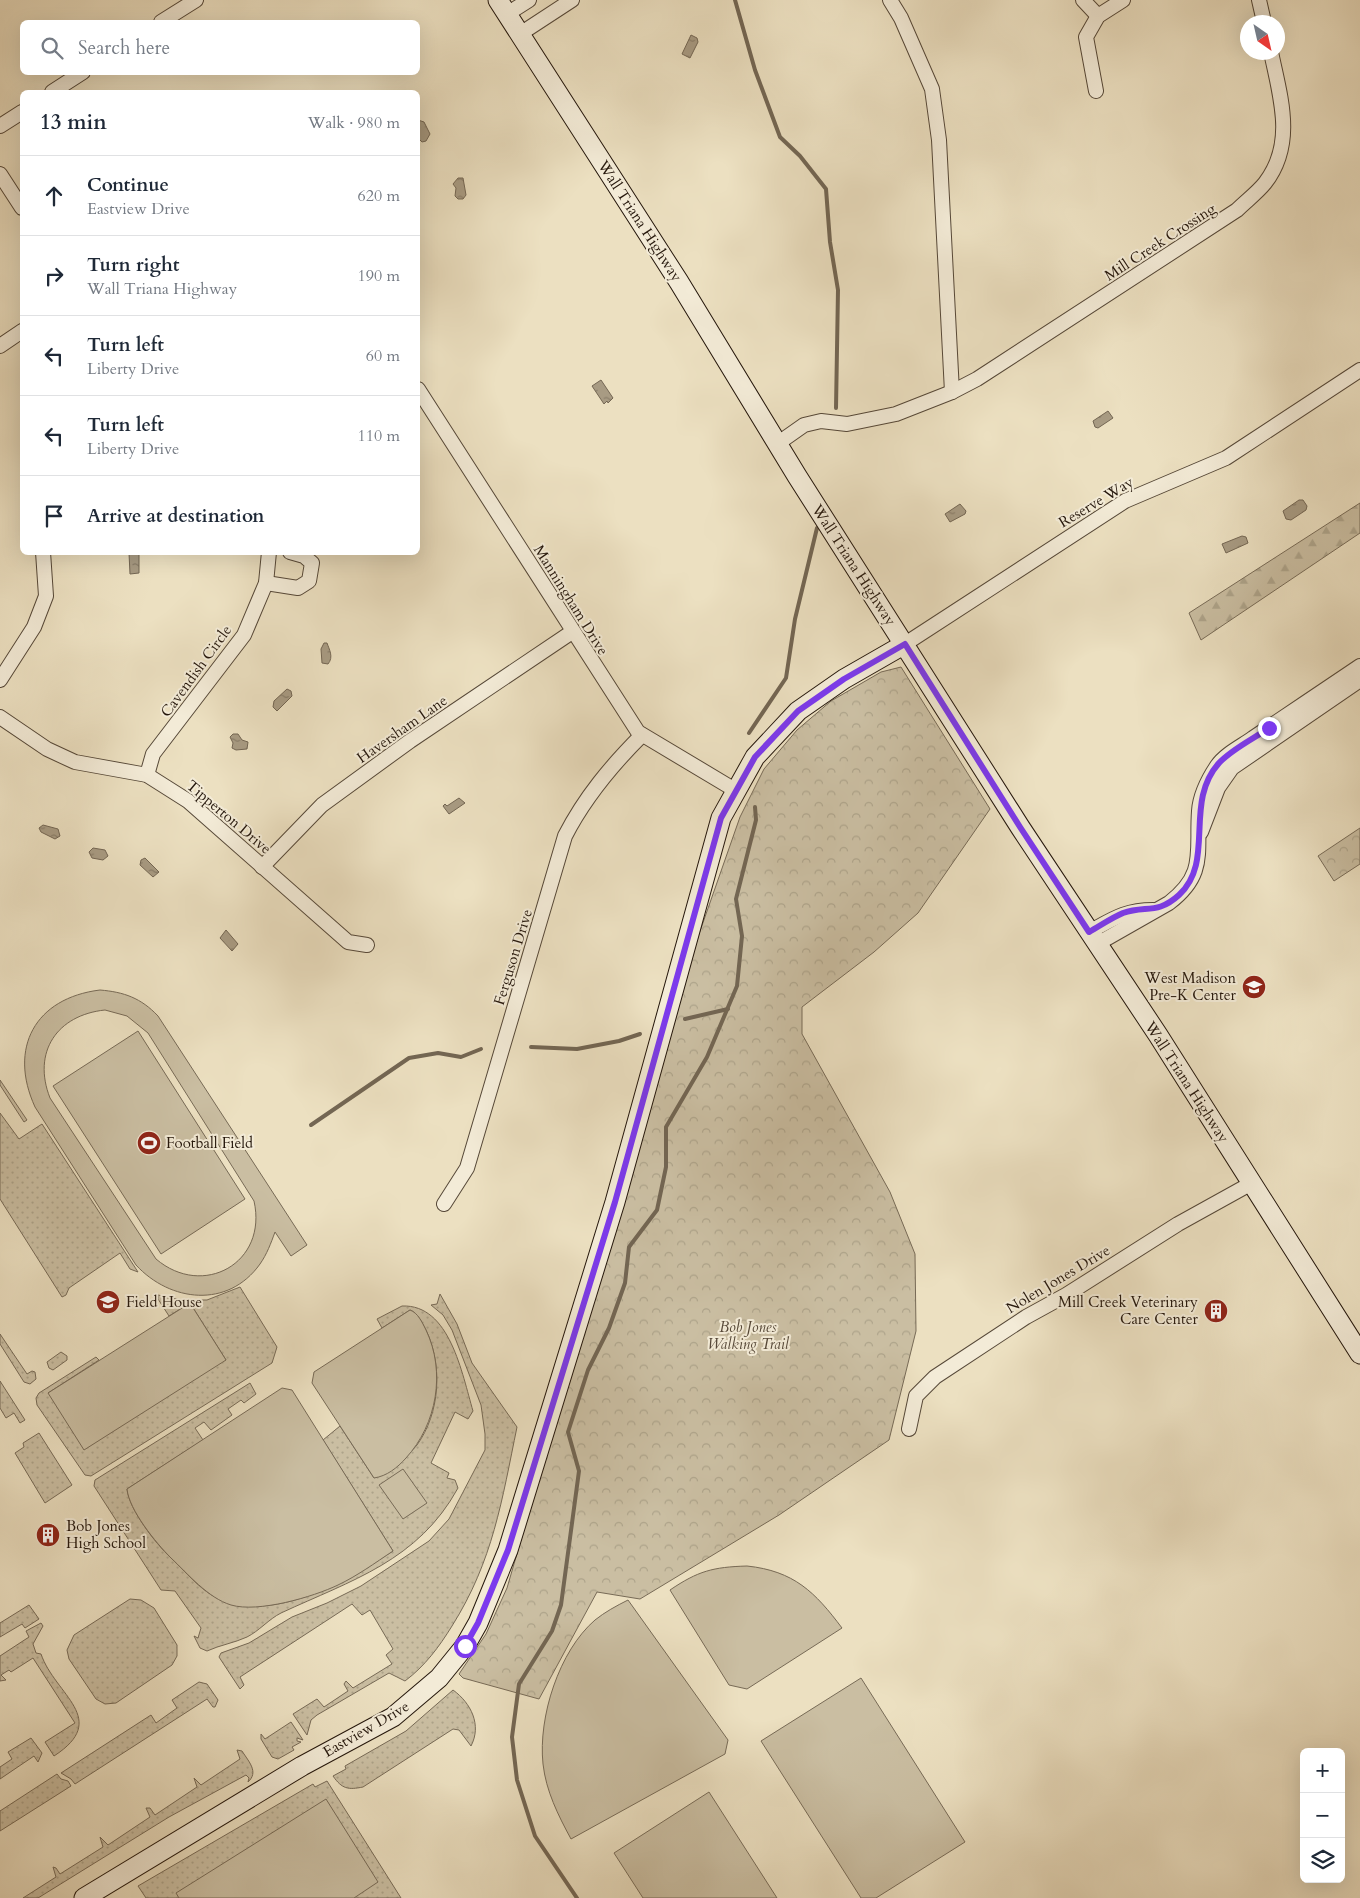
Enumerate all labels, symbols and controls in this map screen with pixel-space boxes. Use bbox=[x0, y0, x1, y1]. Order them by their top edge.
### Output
north arrow bbox=[1240, 15, 1285, 60]
search box bbox=[20, 20, 420, 75]
icon: search bbox=[38, 34, 66, 62]
text: Search here bbox=[78, 35, 170, 61]
text: 13 min bbox=[40, 108, 107, 137]
text: Walk · 980 m bbox=[308, 112, 400, 134]
street label: Wall Triana Highway bbox=[593, 156, 687, 286]
text: Continue bbox=[87, 172, 169, 198]
icon: ahead bbox=[40, 182, 68, 210]
text: 620 m bbox=[358, 185, 400, 207]
text: Eastview Drive bbox=[87, 198, 190, 220]
street label: Mill Creek Crossing bbox=[1101, 198, 1220, 285]
text: Turn right bbox=[87, 252, 179, 278]
icon: right bbox=[40, 262, 68, 290]
text: 190 m bbox=[358, 265, 400, 287]
text: Wall Triana Highway bbox=[87, 278, 237, 300]
text: Turn left bbox=[87, 332, 164, 358]
icon: left bbox=[40, 342, 68, 370]
text: 60 m bbox=[366, 345, 400, 367]
text: Liberty Drive bbox=[87, 358, 179, 380]
text: Turn left bbox=[87, 412, 164, 438]
icon: left bbox=[40, 422, 68, 450]
text: 110 m bbox=[358, 425, 400, 447]
text: Liberty Drive bbox=[87, 438, 179, 460]
street label: Reserve Way bbox=[1055, 472, 1137, 532]
street label: Wall Triana Highway bbox=[807, 500, 901, 630]
icon: arrive bbox=[40, 502, 68, 530]
text: Arrive at destination bbox=[87, 503, 264, 529]
street label: Manningham Drive bbox=[529, 541, 613, 659]
street label: Cavendish Circle bbox=[156, 621, 236, 721]
street label: Haversham Lane bbox=[353, 690, 451, 768]
route end bbox=[1258, 717, 1281, 740]
street label: Tipperton Drive bbox=[182, 776, 276, 859]
street label: Ferguson Drive bbox=[489, 906, 537, 1007]
place label: West Madison Pre-K Center bbox=[1143, 968, 1237, 1005]
school or university icon: West Madison Pre-K Center bbox=[1241, 974, 1267, 1000]
street label: Wall Triana Highway bbox=[1140, 1017, 1234, 1147]
sports icon: Football Field bbox=[136, 1130, 162, 1156]
place label: Football Field bbox=[166, 1133, 253, 1153]
street label: Nolen Jones Drive bbox=[1002, 1240, 1114, 1318]
school or university icon: Field House bbox=[95, 1289, 121, 1315]
place label: Field House bbox=[126, 1292, 202, 1312]
place label: Mill Creek Veterinary Care Center bbox=[1058, 1292, 1199, 1329]
building icon: Mill Creek Veterinary Care Center bbox=[1203, 1298, 1229, 1324]
park label: Bob Jones Walking Trail bbox=[707, 1317, 790, 1354]
place label: Bob Jones High School bbox=[66, 1516, 146, 1553]
building icon: Bob Jones High School bbox=[35, 1522, 61, 1548]
route start bbox=[454, 1635, 477, 1658]
street label: Eastview Drive bbox=[319, 1696, 413, 1762]
map controls bbox=[1300, 1748, 1345, 1883]
button: + bbox=[1300, 1748, 1345, 1793]
button: − bbox=[1300, 1793, 1345, 1838]
button: layers bbox=[1300, 1838, 1345, 1883]

